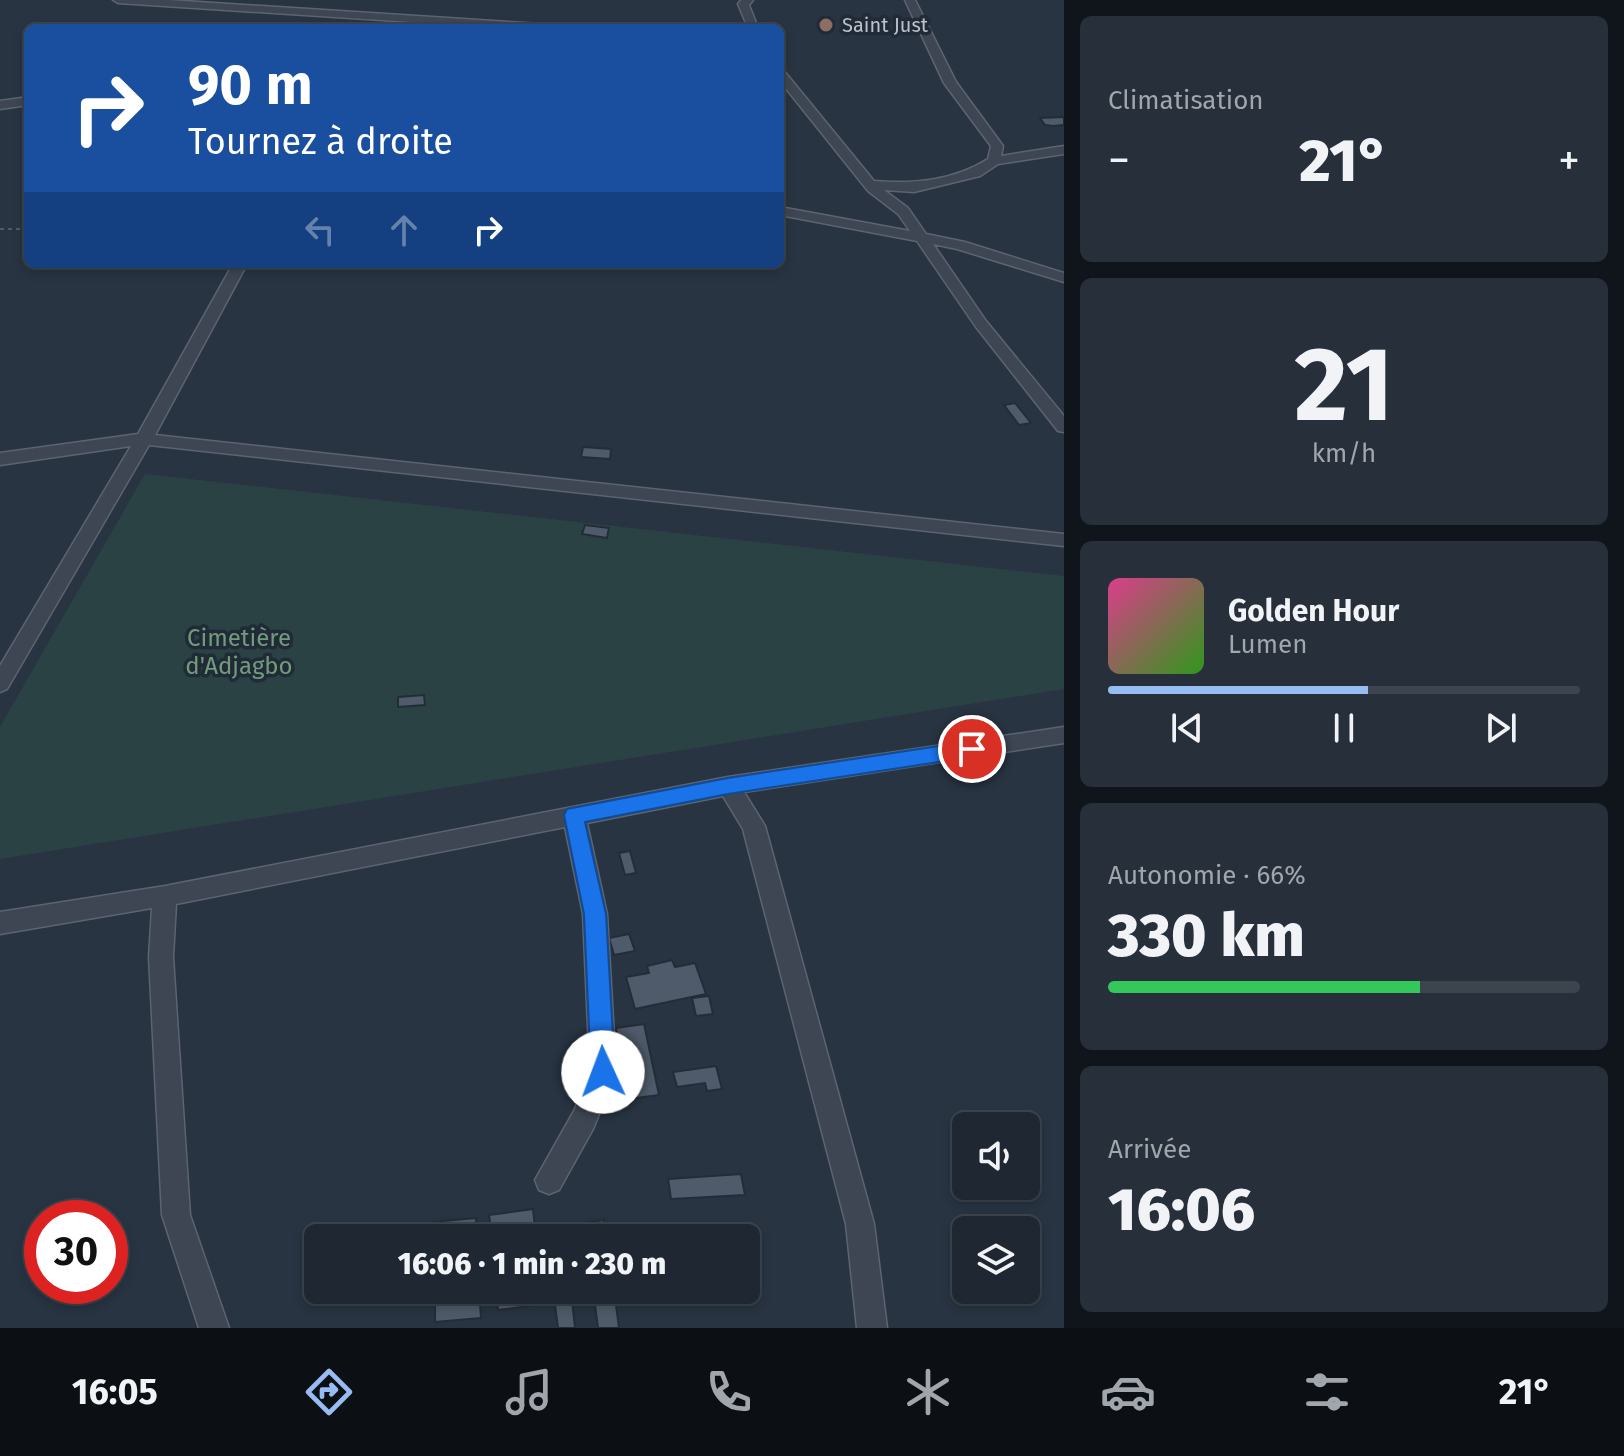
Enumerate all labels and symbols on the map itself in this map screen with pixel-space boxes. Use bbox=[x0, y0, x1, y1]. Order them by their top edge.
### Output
place label: Saint Just bbox=[842, 13, 929, 37]
marker: Saint Just bbox=[817, 16, 835, 34]
park label: Cimetière d'Adjagbo bbox=[185, 624, 293, 680]
pin bbox=[938, 715, 1006, 783]
position arrow bbox=[561, 1030, 645, 1114]
speed limit sign: 30 bbox=[24, 1200, 128, 1304]

